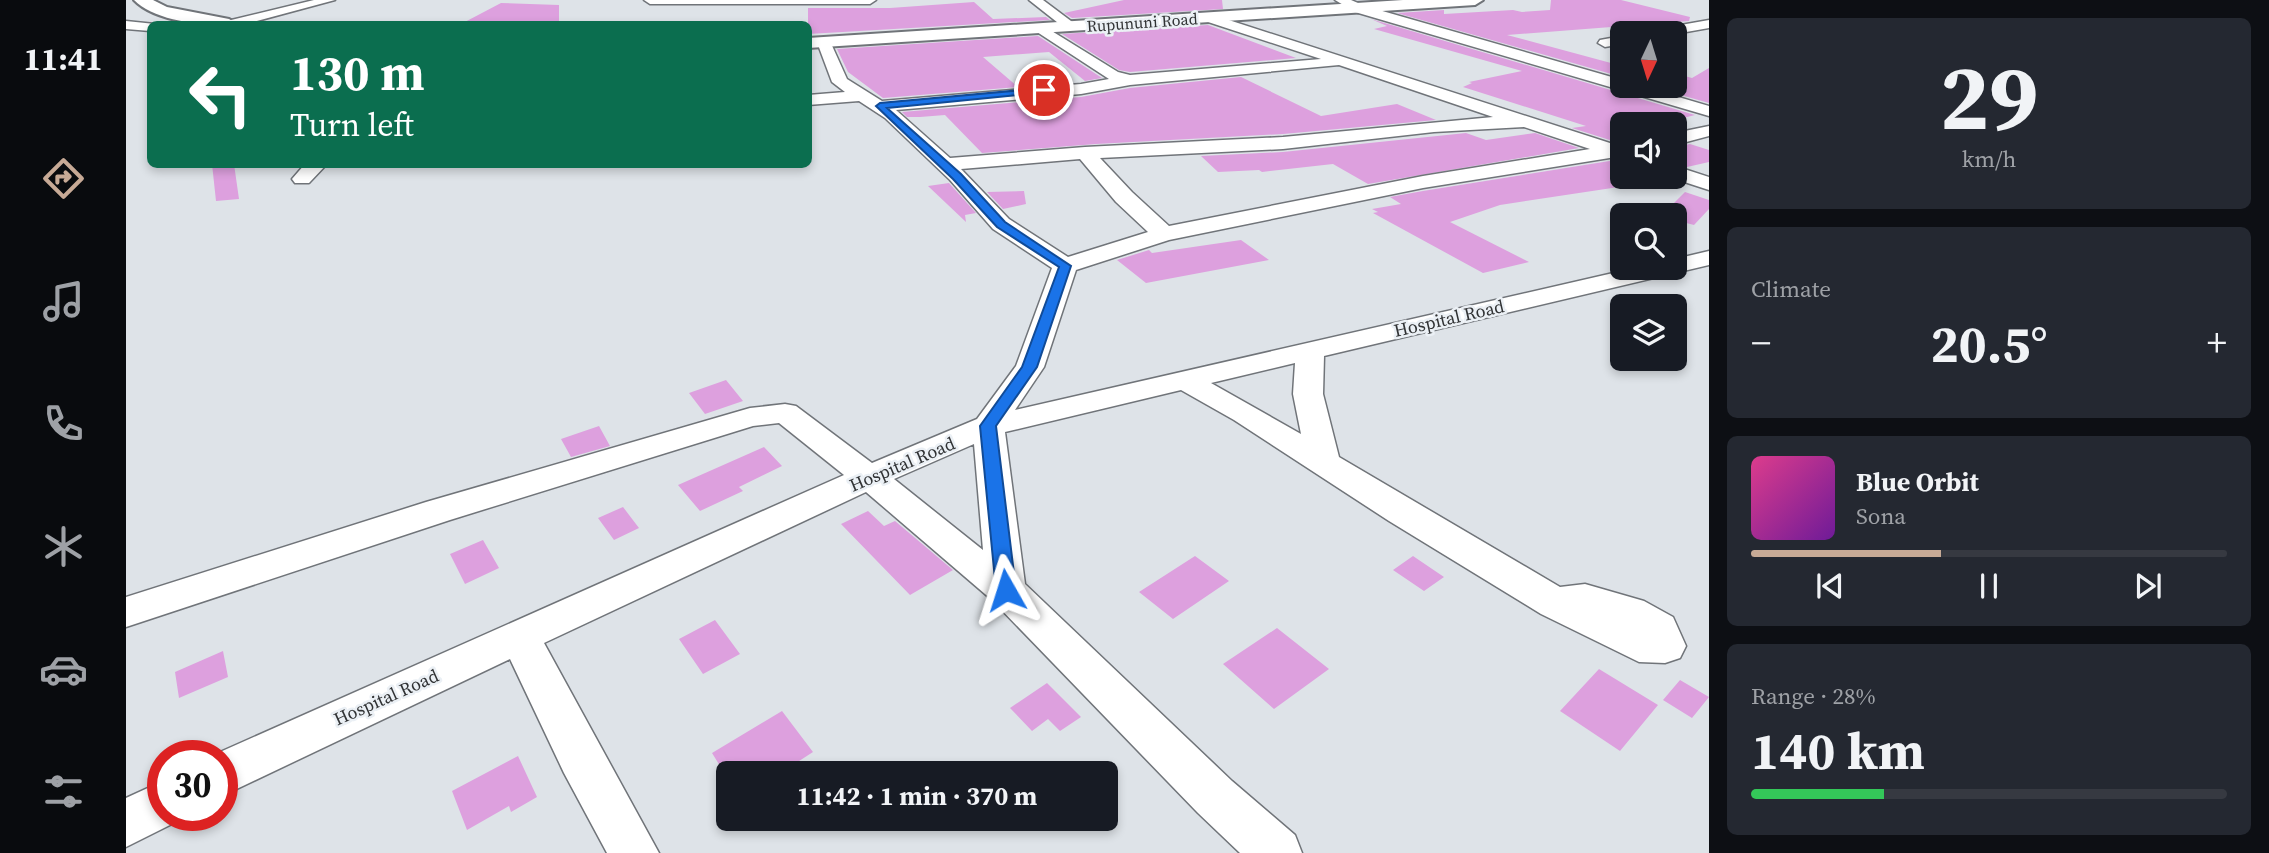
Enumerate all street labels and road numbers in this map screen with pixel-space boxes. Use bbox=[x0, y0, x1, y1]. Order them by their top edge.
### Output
street label: Rupununi Road bbox=[1086, 7, 1198, 37]
street label: Hospital Road bbox=[1391, 293, 1507, 343]
street label: Hospital Road bbox=[845, 431, 959, 497]
street label: Hospital Road bbox=[330, 663, 442, 731]

